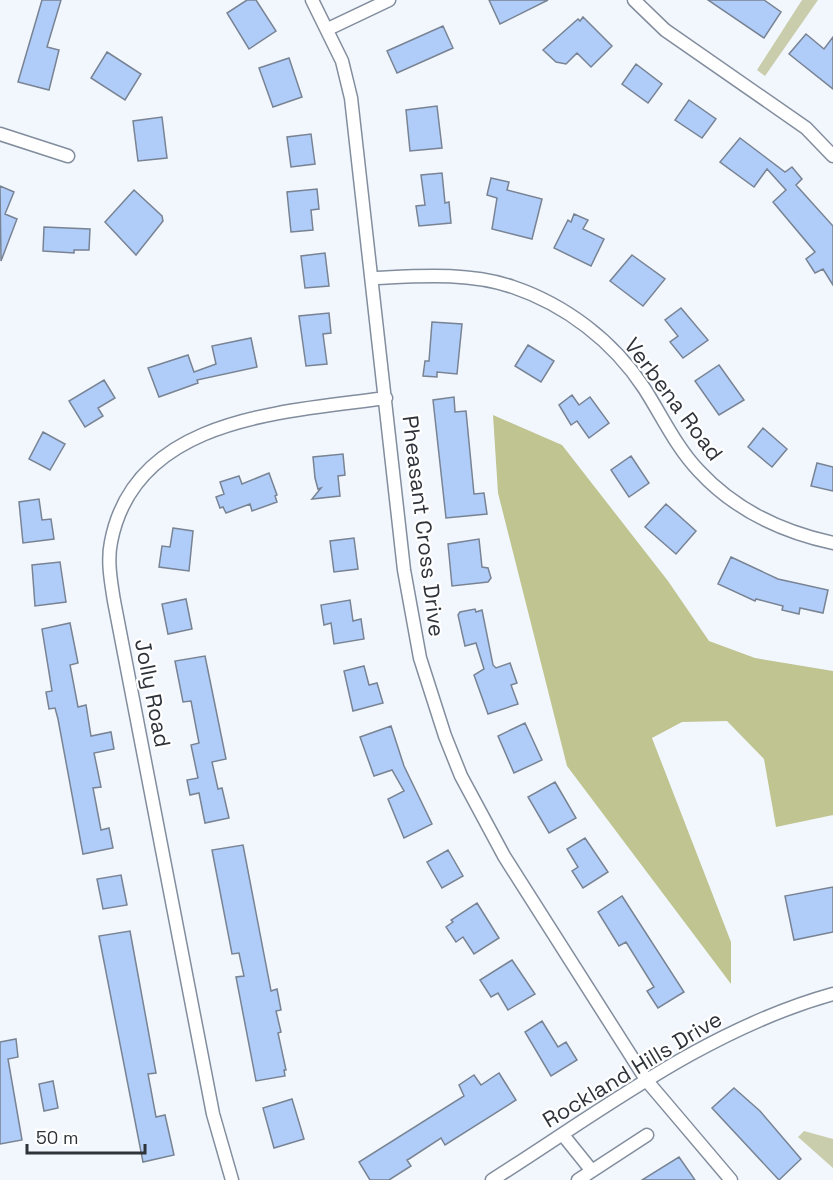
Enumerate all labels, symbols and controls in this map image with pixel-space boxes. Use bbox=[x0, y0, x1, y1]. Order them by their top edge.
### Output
street label: Verbena Road bbox=[619, 332, 729, 466]
street label: Pheasant Cross Drive bbox=[397, 414, 451, 638]
street label: Jolly Road bbox=[129, 636, 177, 750]
street label: Rockland Hills Drive bbox=[537, 1004, 727, 1134]
scale bar bbox=[27, 1117, 146, 1155]
text: 50 m bbox=[36, 1126, 78, 1149]

